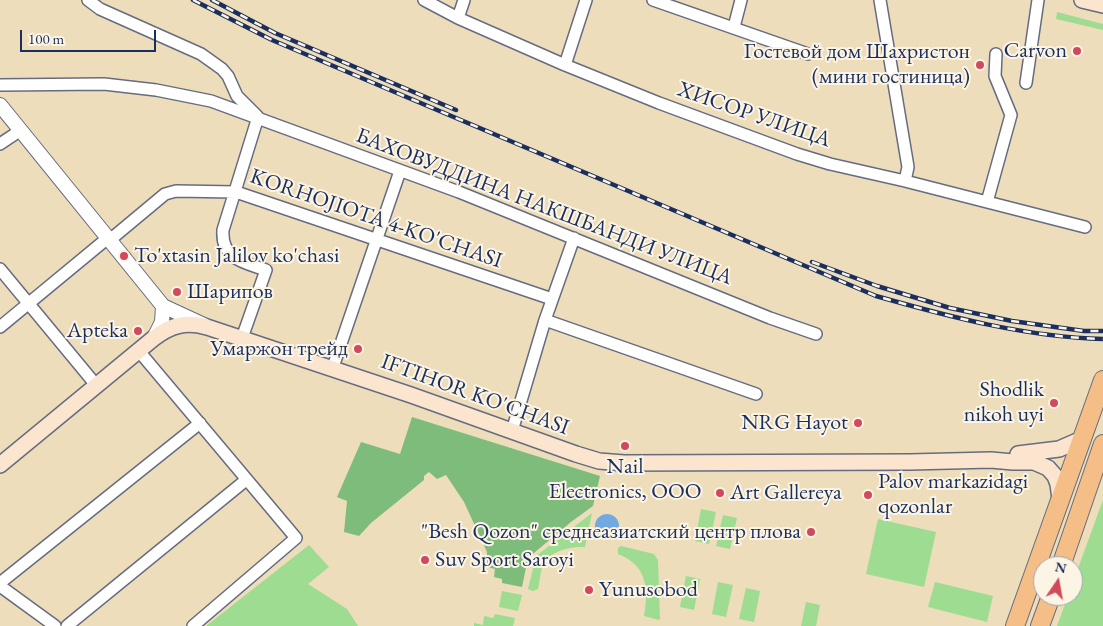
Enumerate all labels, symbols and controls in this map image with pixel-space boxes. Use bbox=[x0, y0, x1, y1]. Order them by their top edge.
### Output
scale bar bbox=[22, 20, 159, 52]
text: 100 m bbox=[28, 29, 64, 48]
place label: Carvon bbox=[1004, 38, 1067, 64]
place label: Гостевой дом Шахристон (мини гостиница) bbox=[744, 39, 970, 90]
marker: Carvon bbox=[1071, 45, 1083, 57]
marker: Гостевой дом Шахристон (мини гостиница) bbox=[974, 59, 986, 71]
street label: ХИСОР УЛИЦА bbox=[674, 76, 834, 154]
street label: БАХОВУДДИНА НАКШБАНДИ УЛИЦА bbox=[352, 123, 736, 291]
street label: KORHOJIOTA 4-KO'CHASI bbox=[246, 163, 506, 275]
place label: To'xtasin Jalilov ko'chasi bbox=[134, 243, 339, 269]
marker: To'xtasin Jalilov ko'chasi bbox=[118, 250, 130, 262]
place label: Шарипов bbox=[187, 279, 273, 305]
marker: Шарипов bbox=[171, 286, 183, 298]
place label: Apteka bbox=[67, 318, 128, 344]
marker: Apteka bbox=[132, 325, 144, 337]
place label: Умаржон трейд bbox=[210, 336, 348, 362]
marker: Умаржон трейд bbox=[352, 343, 364, 355]
street label: IFTIHOR KO'CHASI bbox=[377, 349, 573, 441]
place label: Shodlik nikoh uyi bbox=[964, 377, 1044, 428]
marker: Shodlik nikoh uyi bbox=[1048, 397, 1060, 409]
place label: NRG Hayot bbox=[741, 410, 848, 436]
marker: NRG Hayot bbox=[852, 417, 864, 429]
marker: Nail Electronics, ООО bbox=[619, 440, 631, 452]
place label: Nail Electronics, ООО bbox=[548, 454, 702, 506]
place label: Palov markazidagi qozonlar bbox=[878, 469, 1028, 520]
place label: Art Gallereya bbox=[730, 480, 842, 506]
marker: Art Gallereya bbox=[714, 487, 726, 499]
marker: Palov markazidagi qozonlar bbox=[862, 489, 874, 501]
place label: "Besh Qozon" среднеазиатский центр плова bbox=[421, 519, 801, 545]
marker: "Besh Qozon" среднеазиатский центр плова bbox=[805, 526, 817, 538]
place label: Suv Sport Saroyi bbox=[435, 547, 574, 573]
marker: Suv Sport Saroyi bbox=[419, 554, 431, 566]
north arrow bbox=[1033, 556, 1083, 606]
text: N bbox=[1053, 557, 1068, 577]
place label: Yunusobod bbox=[599, 577, 698, 603]
marker: Yunusobod bbox=[583, 584, 595, 596]

